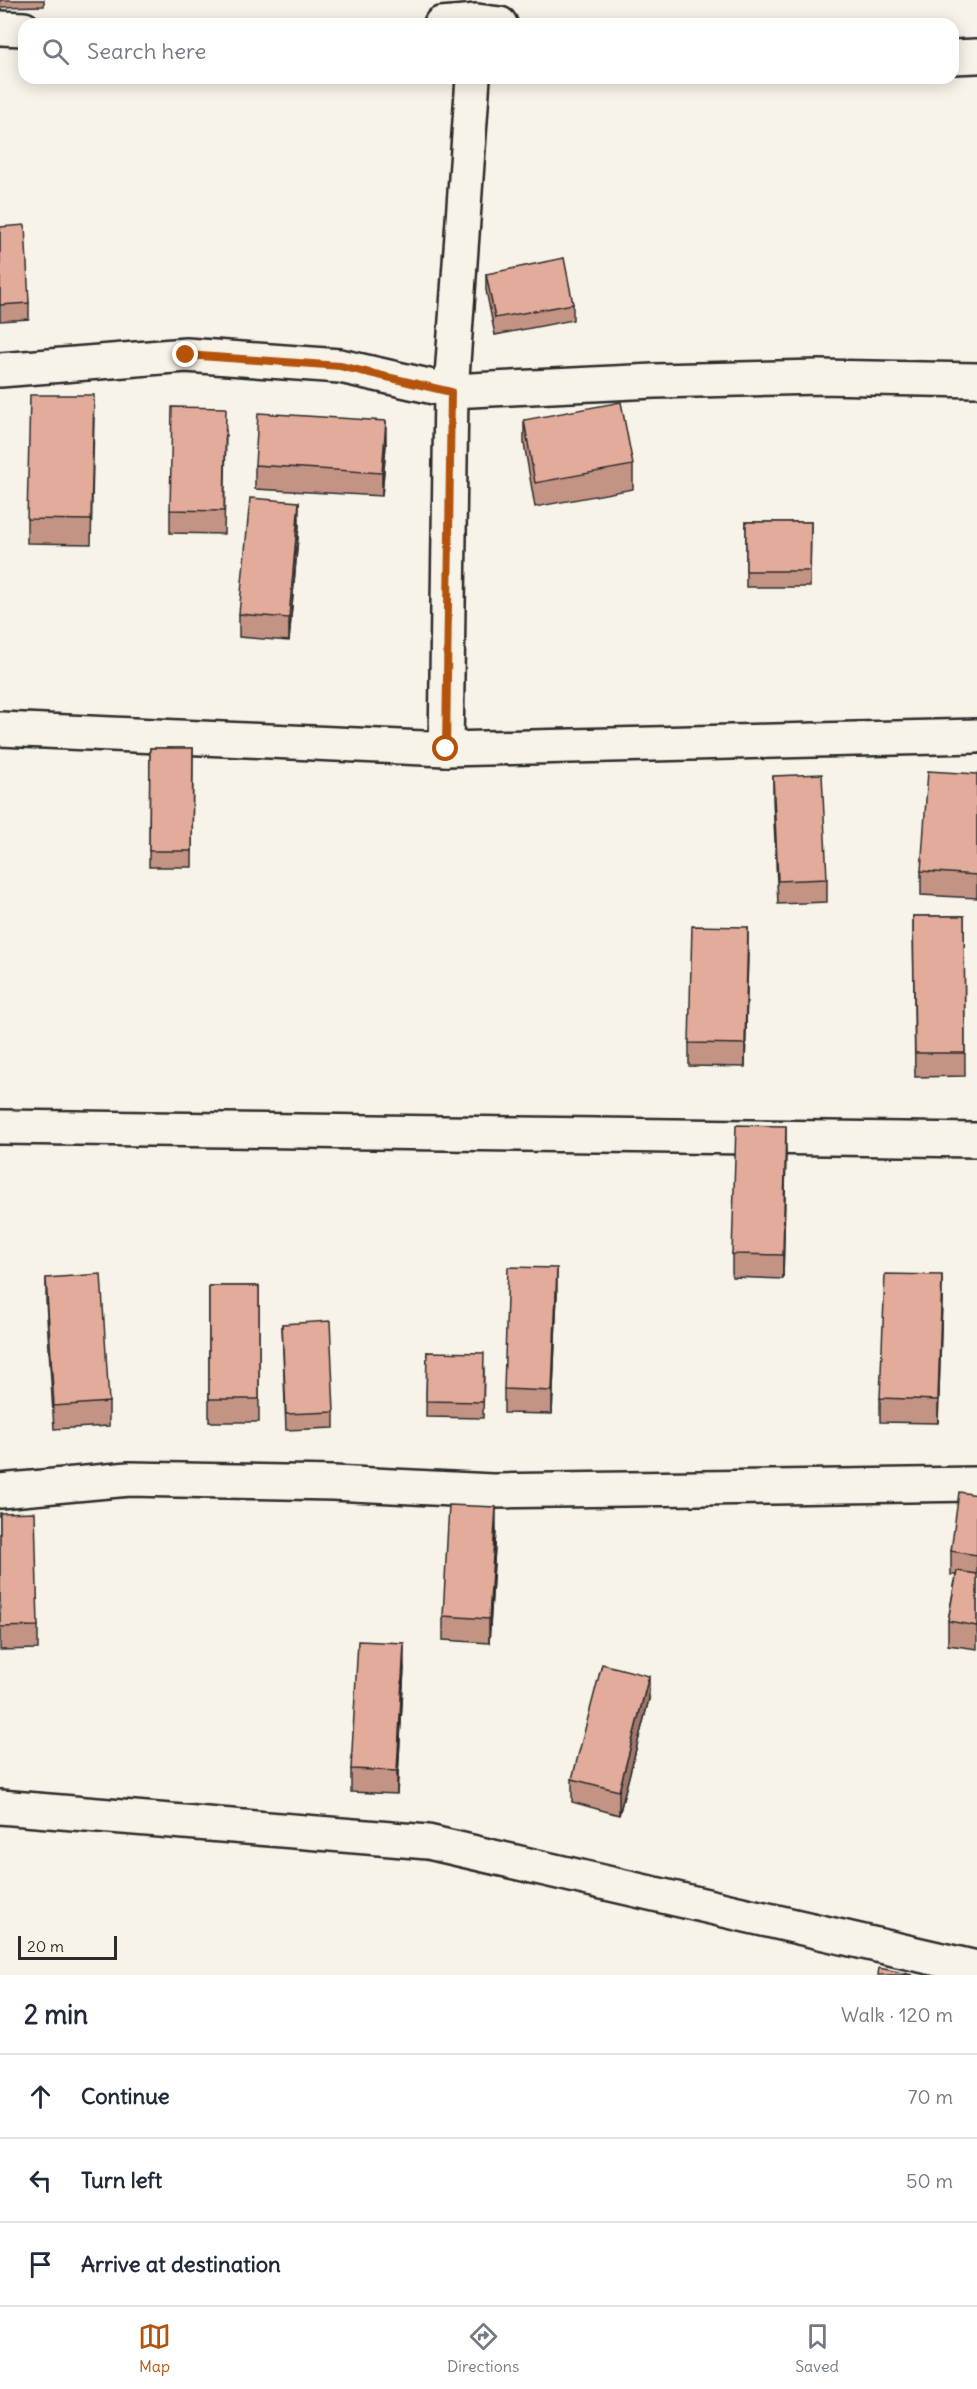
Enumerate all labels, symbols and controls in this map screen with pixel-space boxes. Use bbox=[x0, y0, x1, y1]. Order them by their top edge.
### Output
search box bbox=[18, 18, 959, 84]
icon: search bbox=[39, 35, 72, 68]
text: Search here bbox=[87, 37, 206, 65]
route end bbox=[172, 341, 198, 367]
route start bbox=[432, 735, 458, 761]
scale bar bbox=[18, 1933, 117, 1960]
text: 20 m bbox=[27, 1936, 64, 1956]
text: 2 min bbox=[24, 1998, 88, 2031]
text: Walk · 120 m bbox=[841, 2002, 953, 2027]
icon: ahead bbox=[24, 2080, 57, 2113]
text: Continue bbox=[81, 2082, 170, 2110]
text: 70 m bbox=[908, 2084, 953, 2109]
icon: left bbox=[24, 2164, 57, 2197]
text: Turn left bbox=[81, 2166, 162, 2194]
text: 50 m bbox=[906, 2168, 953, 2193]
icon: arrive bbox=[24, 2248, 57, 2281]
text: Arrive at destination bbox=[81, 2250, 281, 2278]
tab: Map bbox=[138, 2320, 171, 2376]
tab: Directions bbox=[447, 2320, 519, 2376]
tab: Saved bbox=[795, 2320, 839, 2376]

